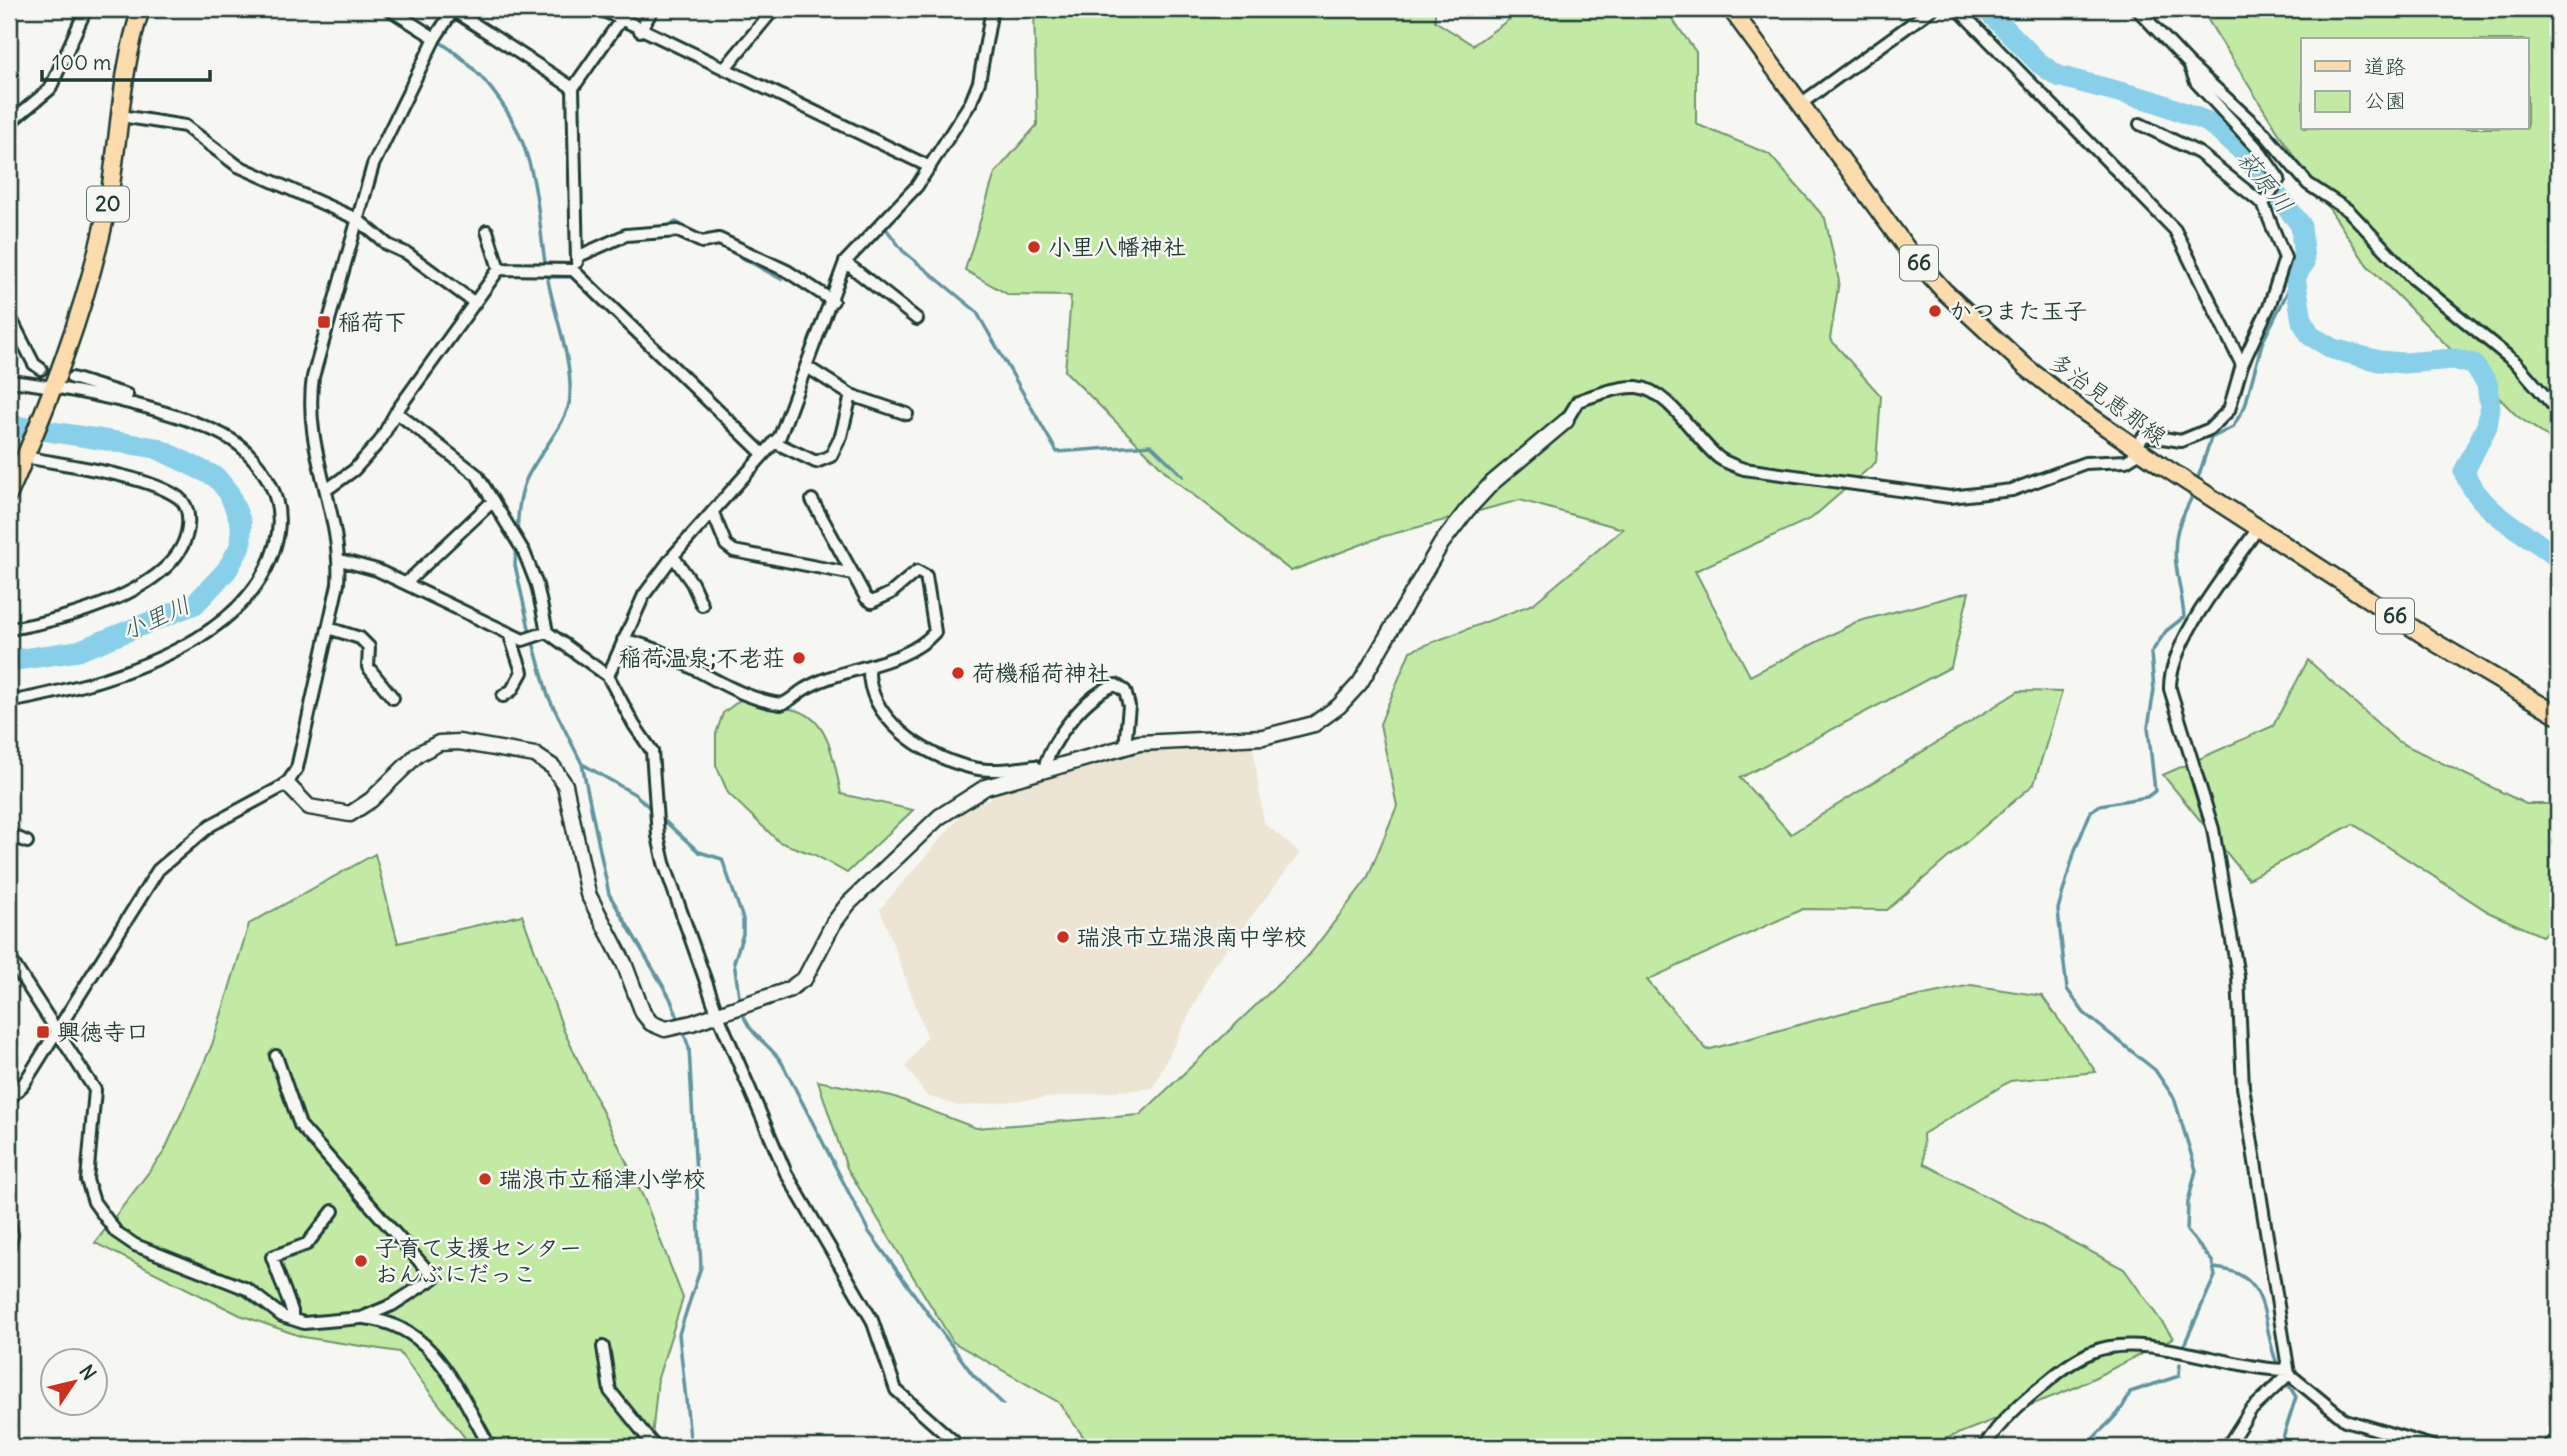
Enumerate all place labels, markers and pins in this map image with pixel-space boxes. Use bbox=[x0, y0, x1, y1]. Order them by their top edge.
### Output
place label: 小里八幡神社 bbox=[1048, 232, 1186, 261]
marker: 小里八幡神社 bbox=[1026, 239, 1042, 255]
place label: かつまた玉子 bbox=[1949, 296, 2087, 325]
marker: かつまた玉子 bbox=[1927, 303, 1943, 319]
place label: 稲荷下 bbox=[338, 307, 407, 336]
marker: 稲荷下 bbox=[316, 314, 332, 330]
place label: 稲荷温泉;不老荘 bbox=[618, 643, 785, 672]
marker: 稲荷温泉;不老荘 bbox=[791, 650, 807, 666]
place label: 荷機稲荷神社 bbox=[972, 658, 1110, 687]
marker: 荷機稲荷神社 bbox=[950, 665, 966, 681]
place label: 瑞浪市立瑞浪南中学校 bbox=[1077, 922, 1307, 951]
marker: 瑞浪市立瑞浪南中学校 bbox=[1055, 929, 1071, 945]
place label: 興徳寺口 bbox=[57, 1017, 149, 1046]
marker: 興徳寺口 bbox=[35, 1024, 51, 1040]
place label: 瑞浪市立稲津小学校 bbox=[499, 1164, 706, 1193]
marker: 瑞浪市立稲津小学校 bbox=[477, 1171, 493, 1187]
place label: 子育て支援センター おんぶにだっこ bbox=[375, 1233, 582, 1288]
marker: 子育て支援センター おんぶにだっこ bbox=[353, 1253, 369, 1269]

